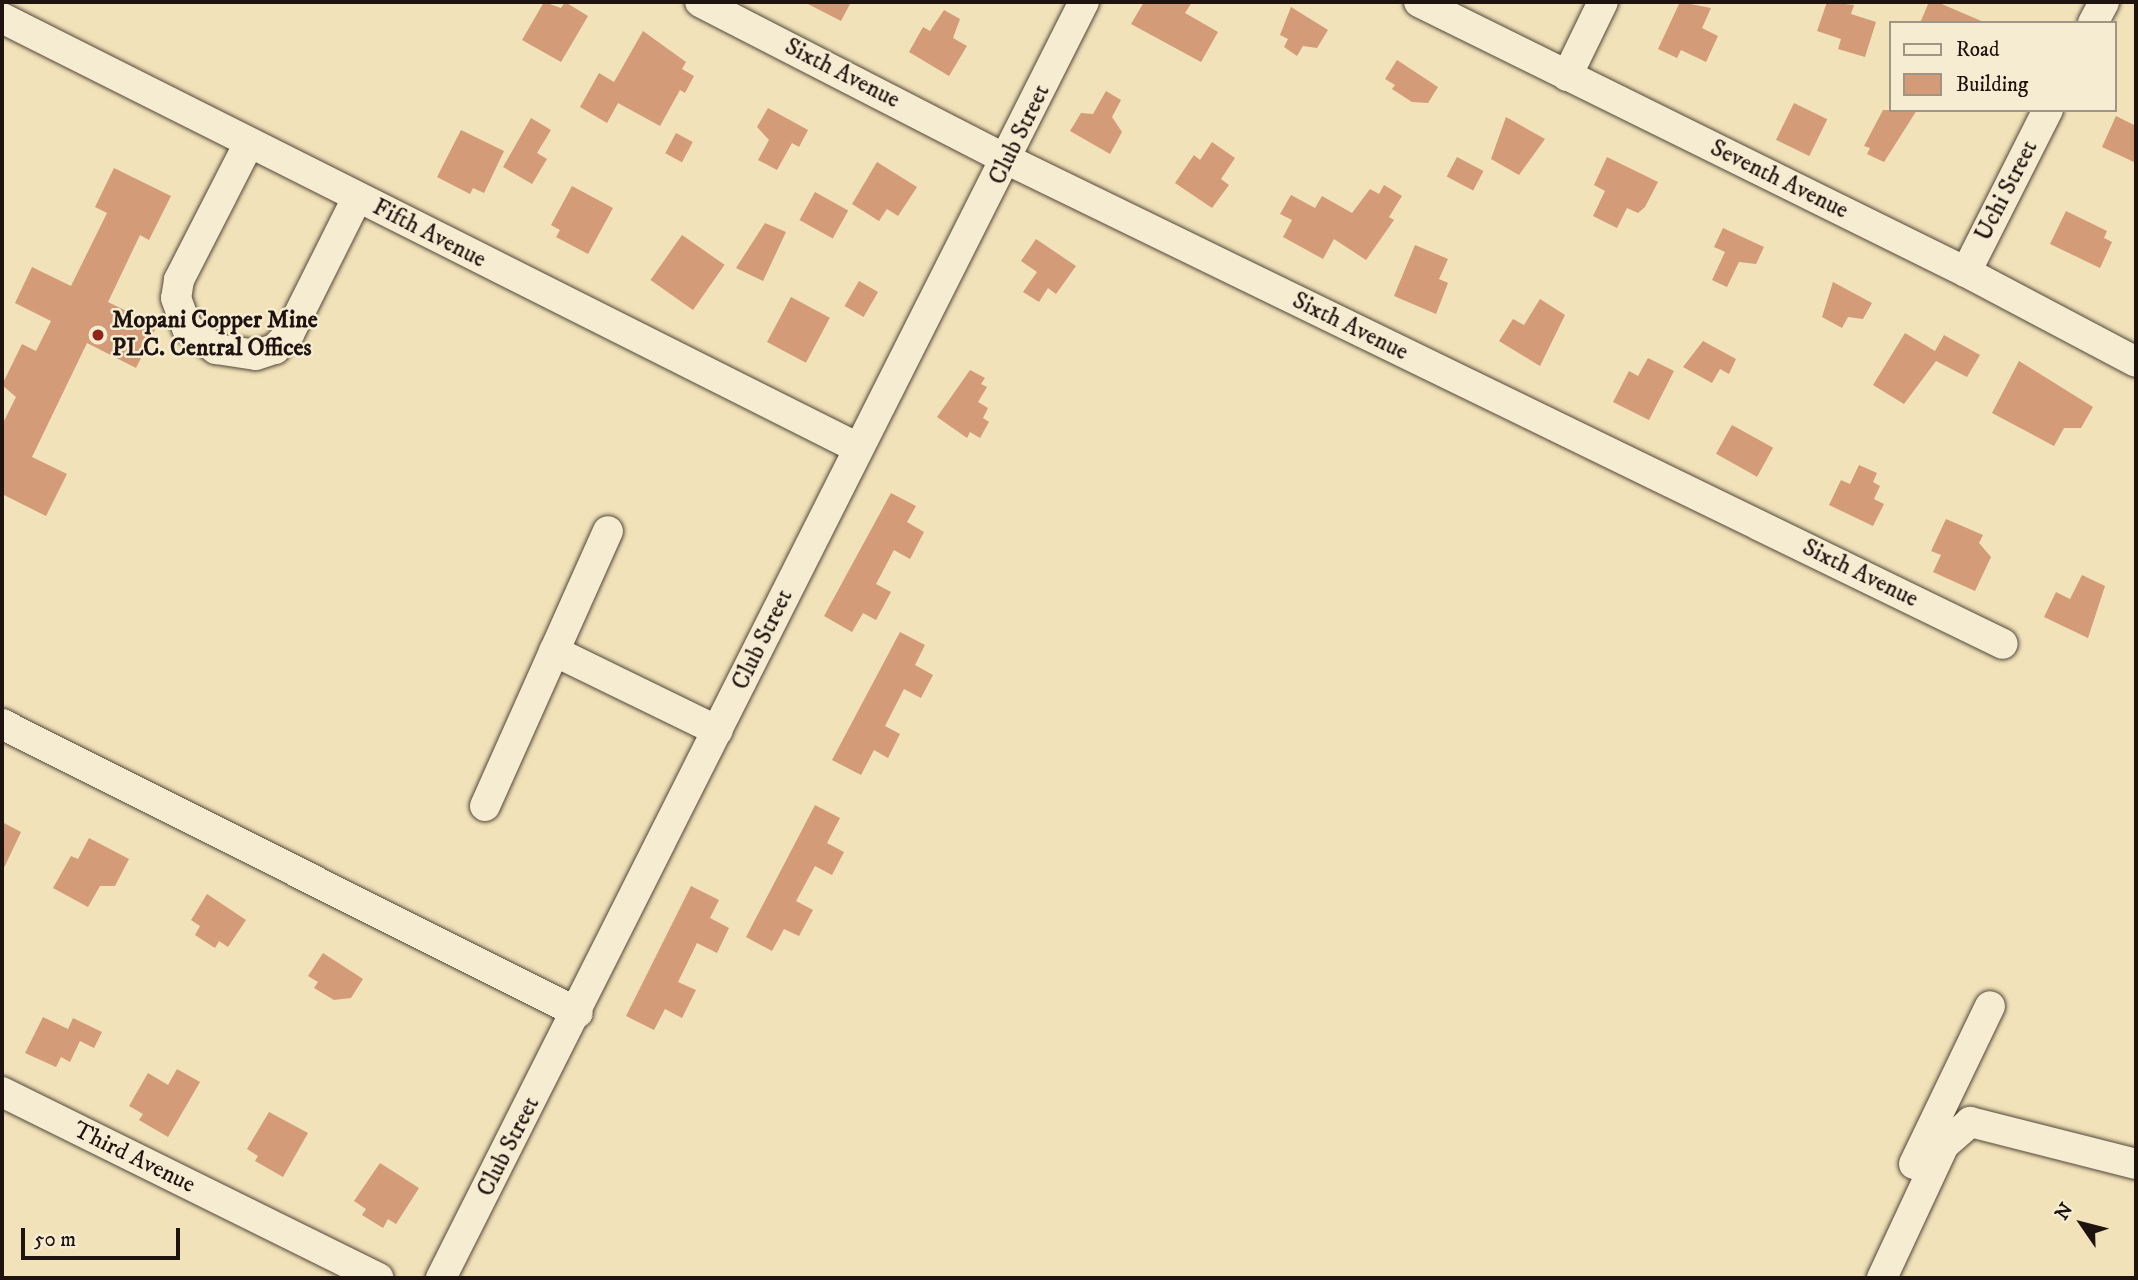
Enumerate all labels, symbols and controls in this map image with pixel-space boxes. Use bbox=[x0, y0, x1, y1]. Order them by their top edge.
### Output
legend bbox=[1890, 21, 2117, 112]
street label: Sixth Avenue bbox=[780, 33, 904, 115]
text: Road bbox=[1956, 37, 2000, 63]
text: Building bbox=[1956, 72, 2028, 98]
street label: Club Street bbox=[983, 80, 1057, 190]
street label: Seventh Avenue bbox=[1705, 134, 1853, 226]
street label: Uchi Street bbox=[1969, 136, 2045, 246]
street label: Fifth Avenue bbox=[368, 193, 490, 275]
street label: Sixth Avenue bbox=[1287, 287, 1413, 367]
place label: Mopani Copper Mine PLC. Central Offices bbox=[112, 307, 318, 363]
marker: Mopani Copper Mine PLC. Central Offices bbox=[90, 327, 106, 343]
street label: Sixth Avenue bbox=[1797, 534, 1923, 614]
street label: Club Street bbox=[726, 585, 800, 695]
street label: Club Street bbox=[472, 1092, 546, 1202]
street label: Third Avenue bbox=[68, 1116, 200, 1200]
north arrow bbox=[2047, 1189, 2117, 1259]
text: N bbox=[2050, 1199, 2078, 1225]
scale bar bbox=[24, 1214, 184, 1258]
text: 50 m bbox=[34, 1227, 76, 1253]

